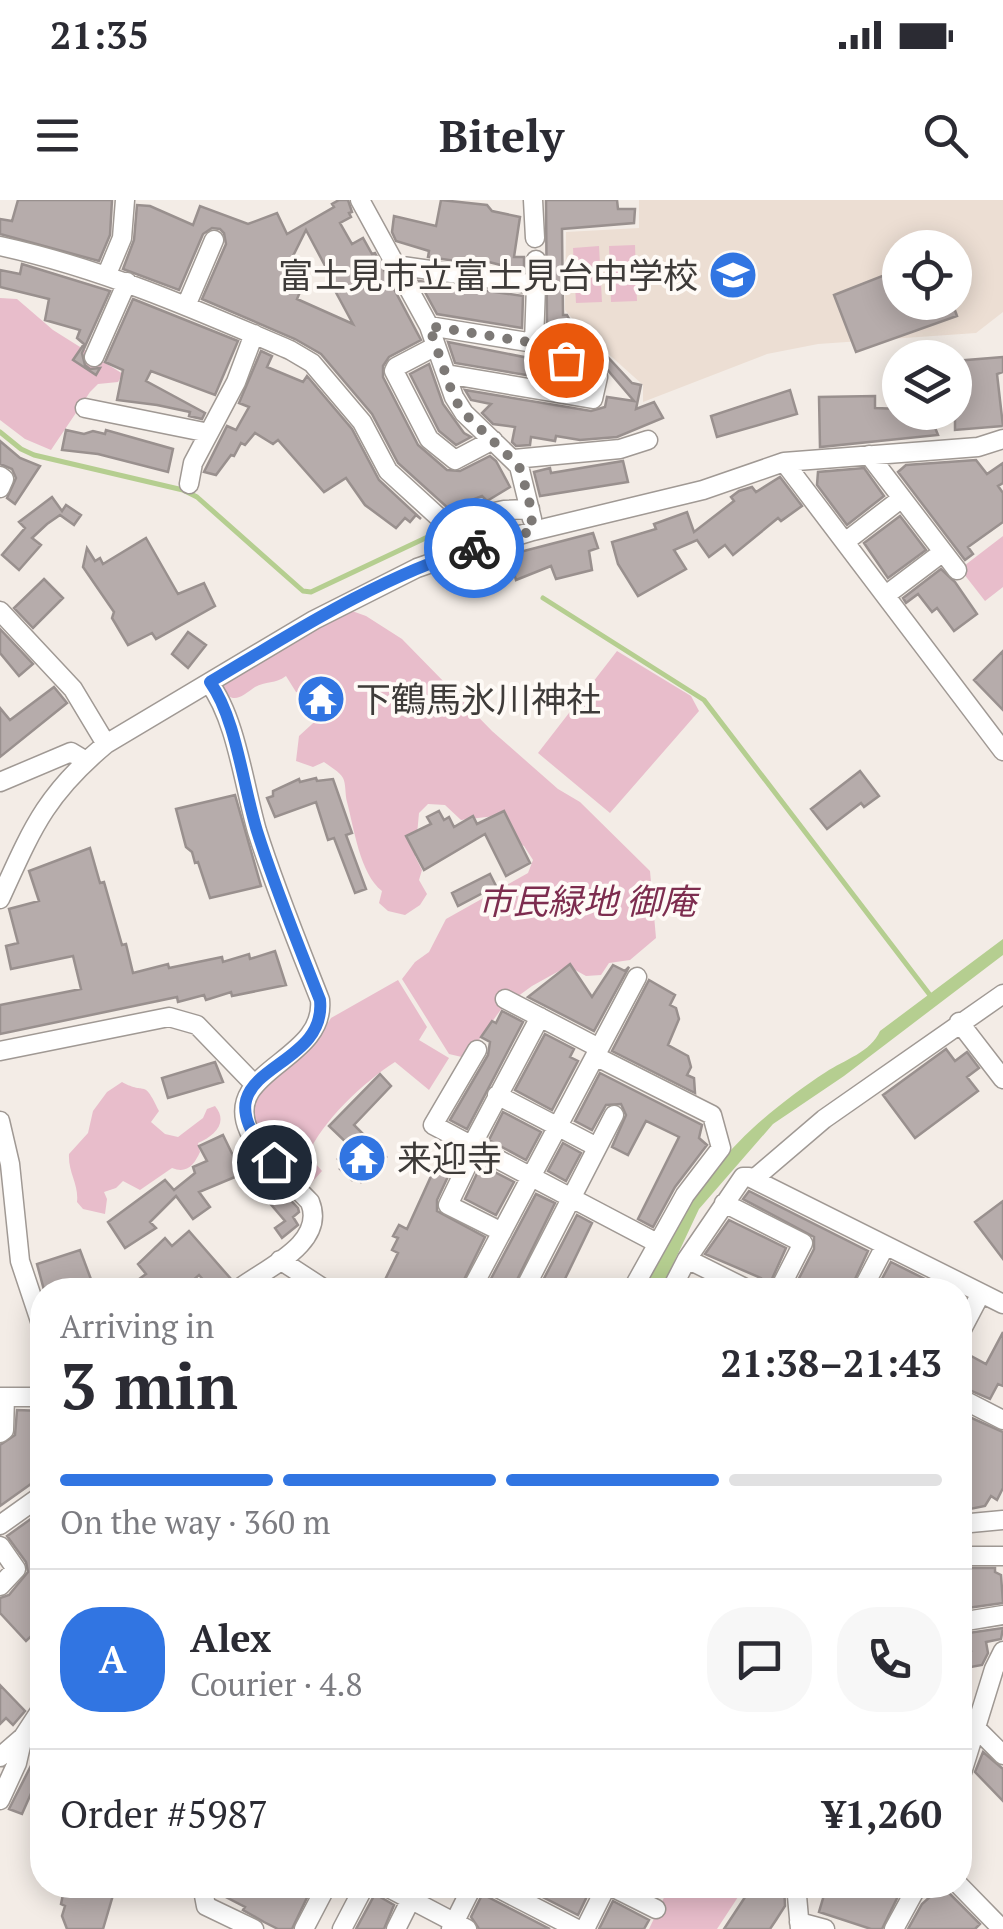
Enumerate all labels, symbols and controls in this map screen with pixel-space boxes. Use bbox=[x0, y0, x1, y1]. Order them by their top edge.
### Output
text: 21:35 bbox=[50, 10, 149, 60]
text: Bitely bbox=[439, 105, 564, 165]
icon: menu bbox=[30, 108, 85, 163]
icon: search bbox=[918, 108, 973, 163]
map controls bbox=[882, 230, 972, 430]
button: locate bbox=[882, 230, 972, 320]
school or university icon: 富士見市立富士見台中学校 bbox=[707, 249, 759, 301]
place label: 富士見市立富士見台中学校 bbox=[278, 252, 698, 298]
pin bbox=[524, 318, 609, 403]
icon: bag bbox=[539, 333, 594, 388]
button: layers bbox=[882, 340, 972, 430]
courier bbox=[424, 498, 524, 598]
icon: bike bbox=[447, 521, 502, 576]
temple icon: 下鶴馬氷川神社 bbox=[295, 673, 347, 725]
place label: 下鶴馬氷川神社 bbox=[356, 676, 601, 722]
park label: 市民緑地 御庵 bbox=[478, 878, 701, 924]
pin bbox=[232, 1120, 317, 1205]
temple icon: 来迎寺 bbox=[336, 1132, 388, 1184]
icon: home bbox=[247, 1135, 302, 1190]
place label: 来迎寺 bbox=[397, 1135, 502, 1181]
text: Arriving in bbox=[60, 1305, 214, 1347]
text: 21:38–21:43 bbox=[720, 1338, 942, 1388]
text: 3 min bbox=[60, 1341, 238, 1428]
text: On the way · 360 m bbox=[60, 1501, 330, 1543]
button: chat bbox=[707, 1607, 812, 1712]
button: phone bbox=[837, 1607, 942, 1712]
text: Alex bbox=[190, 1613, 271, 1663]
text: A bbox=[99, 1634, 126, 1684]
text: Courier · 4.8 bbox=[190, 1663, 362, 1705]
text: Order #5987 bbox=[60, 1789, 268, 1839]
text: ¥1,260 bbox=[823, 1789, 942, 1839]

